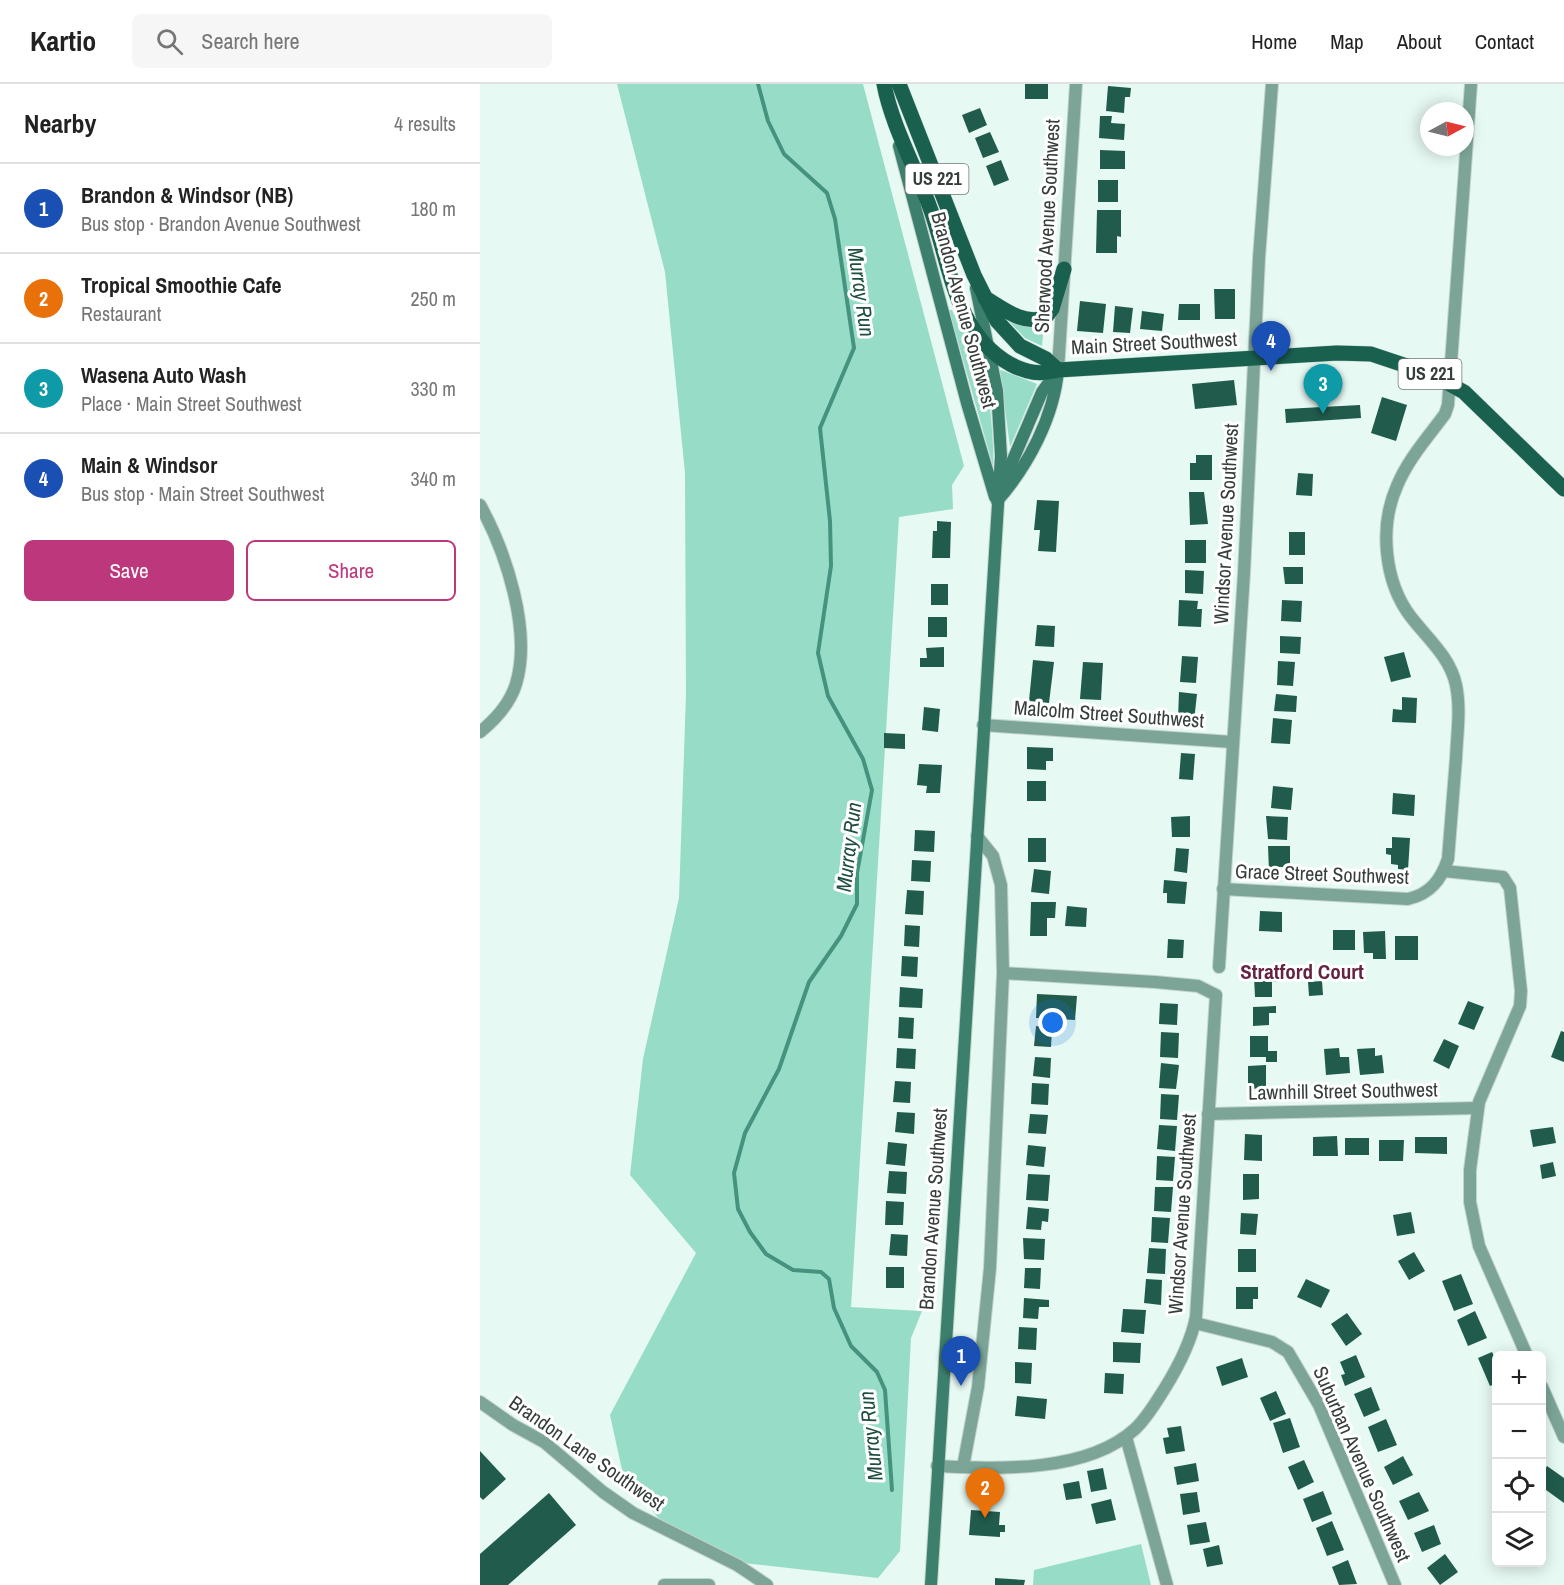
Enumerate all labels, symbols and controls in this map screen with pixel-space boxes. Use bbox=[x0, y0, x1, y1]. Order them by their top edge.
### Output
search box bbox=[132, 14, 552, 68]
text: Kartio bbox=[30, 22, 96, 60]
icon: search bbox=[153, 25, 186, 58]
text: Search here bbox=[201, 26, 300, 56]
text: Home bbox=[1251, 27, 1297, 56]
text: Map bbox=[1330, 27, 1364, 56]
text: About bbox=[1397, 27, 1442, 56]
text: Contact bbox=[1475, 27, 1534, 56]
north arrow bbox=[1420, 102, 1474, 156]
text: Nearby bbox=[24, 106, 96, 141]
text: 4 results bbox=[394, 110, 456, 137]
street label: Sherwood Avenue Southwest bbox=[1027, 118, 1066, 334]
road number: US 221 bbox=[906, 164, 968, 194]
text: Brandon & Windsor (NB) bbox=[81, 180, 293, 210]
text: 1 bbox=[39, 195, 48, 222]
text: 180 m bbox=[410, 195, 456, 222]
street label: Brandon Avenue Southwest bbox=[925, 209, 1004, 411]
text: Bus stop · Brandon Avenue Southwest bbox=[81, 210, 361, 237]
water label: Murray Run bbox=[841, 245, 882, 338]
text: Tropical Smoothie Cafe bbox=[81, 270, 282, 300]
text: 2 bbox=[39, 285, 48, 312]
text: 250 m bbox=[410, 285, 456, 312]
text: Restaurant bbox=[81, 300, 161, 327]
pin: 4 bbox=[1252, 322, 1290, 371]
street label: Main Street Southwest bbox=[1070, 325, 1238, 360]
road number: US 221 bbox=[1398, 359, 1462, 389]
text: Wasena Auto Wash bbox=[81, 360, 246, 390]
pin: 3 bbox=[1304, 364, 1342, 414]
text: 3 bbox=[39, 375, 48, 402]
text: 330 m bbox=[410, 375, 456, 402]
text: Place · Main Street Southwest bbox=[81, 390, 302, 417]
street label: Windsor Avenue Southwest bbox=[1207, 422, 1244, 625]
text: Main & Windsor bbox=[81, 450, 217, 480]
text: 4 bbox=[39, 465, 48, 492]
text: 340 m bbox=[410, 465, 456, 492]
text: Bus stop · Main Street Southwest bbox=[81, 480, 324, 507]
button: Save bbox=[24, 540, 234, 601]
button: Share bbox=[246, 540, 456, 601]
street label: Malcolm Street Southwest bbox=[1013, 693, 1205, 734]
water label: Murray Run bbox=[829, 801, 868, 893]
street label: Grace Street Southwest bbox=[1235, 857, 1410, 890]
district label: Stratford Court bbox=[1240, 957, 1364, 986]
your location bbox=[1038, 1008, 1067, 1037]
street label: Lawnhill Street Southwest bbox=[1248, 1075, 1438, 1106]
street label: Brandon Avenue Southwest bbox=[912, 1107, 953, 1311]
street label: Windsor Avenue Southwest bbox=[1161, 1112, 1202, 1315]
pin: 1 bbox=[942, 1336, 980, 1386]
map controls bbox=[1492, 1351, 1546, 1567]
button: + bbox=[1492, 1351, 1546, 1405]
street label: Suburban Avenue Southwest bbox=[1307, 1362, 1418, 1566]
street label: Brandon Lane Southwest bbox=[504, 1389, 671, 1517]
water label: Murray Run bbox=[851, 1390, 890, 1482]
button: − bbox=[1492, 1405, 1546, 1459]
button: locate bbox=[1492, 1459, 1546, 1513]
pin: 2 bbox=[966, 1468, 1004, 1518]
button: layers bbox=[1492, 1513, 1546, 1567]

